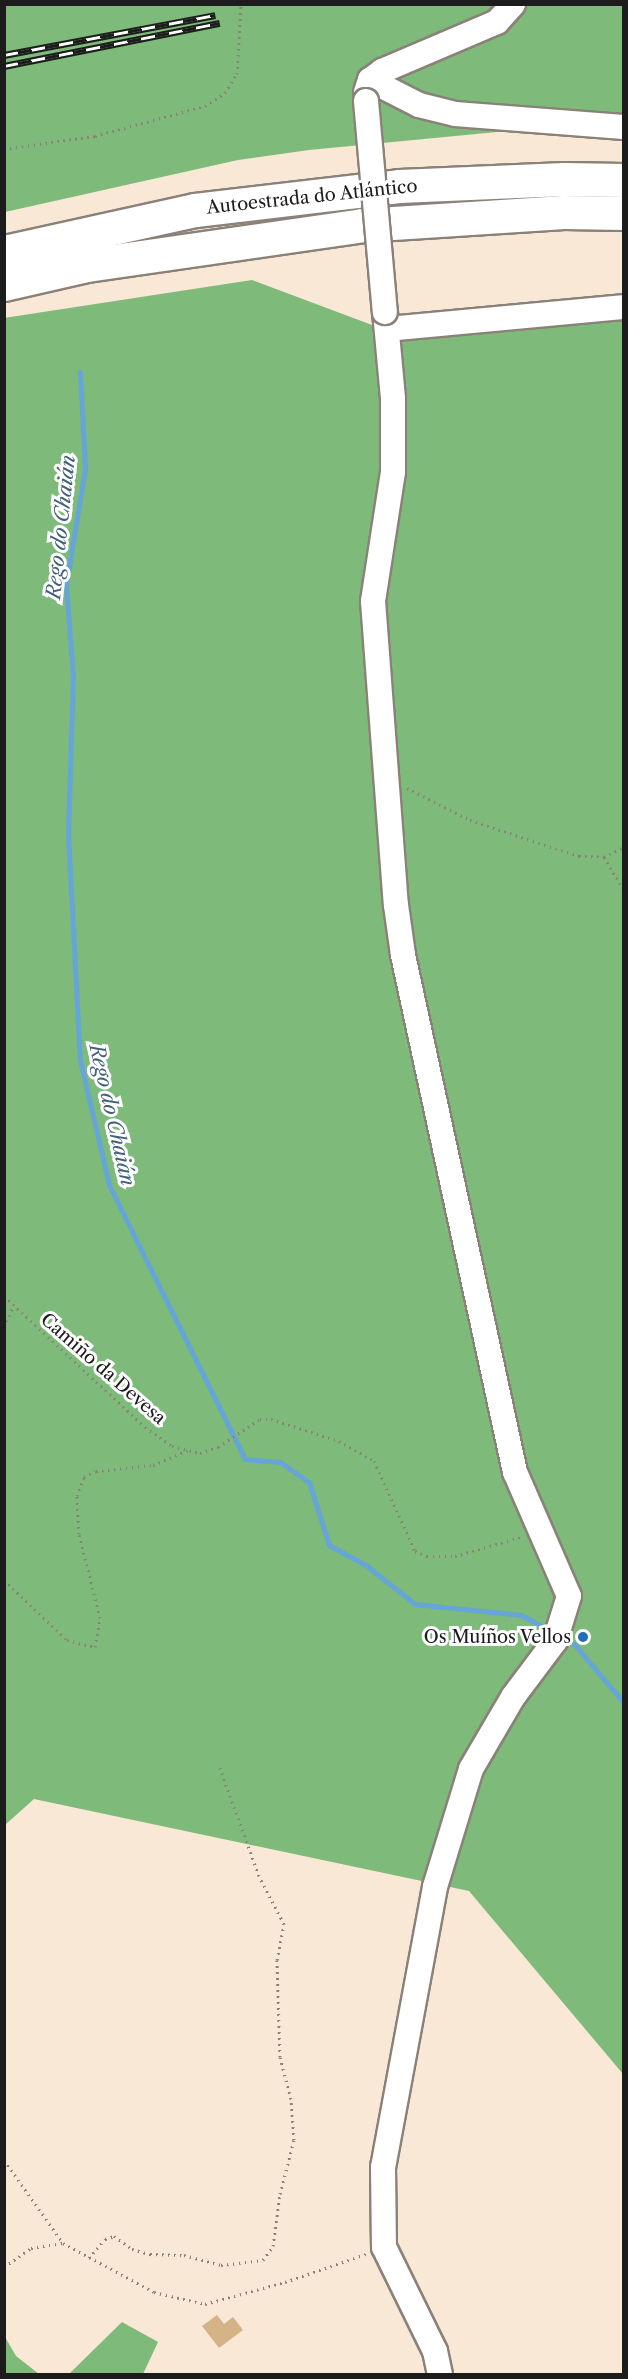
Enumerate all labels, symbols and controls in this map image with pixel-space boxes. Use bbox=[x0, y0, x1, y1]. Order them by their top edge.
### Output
street label: Autoestrada do Atlántico bbox=[205, 175, 419, 219]
water label: Rego do Chaián bbox=[41, 454, 81, 600]
water label: Rego do Chaián bbox=[84, 1042, 140, 1188]
street label: Camiño da Devesa bbox=[36, 1309, 170, 1429]
place label: Os Muíños Vellos bbox=[423, 1626, 571, 1648]
marker: Os Muíños Vellos bbox=[576, 1630, 590, 1644]

